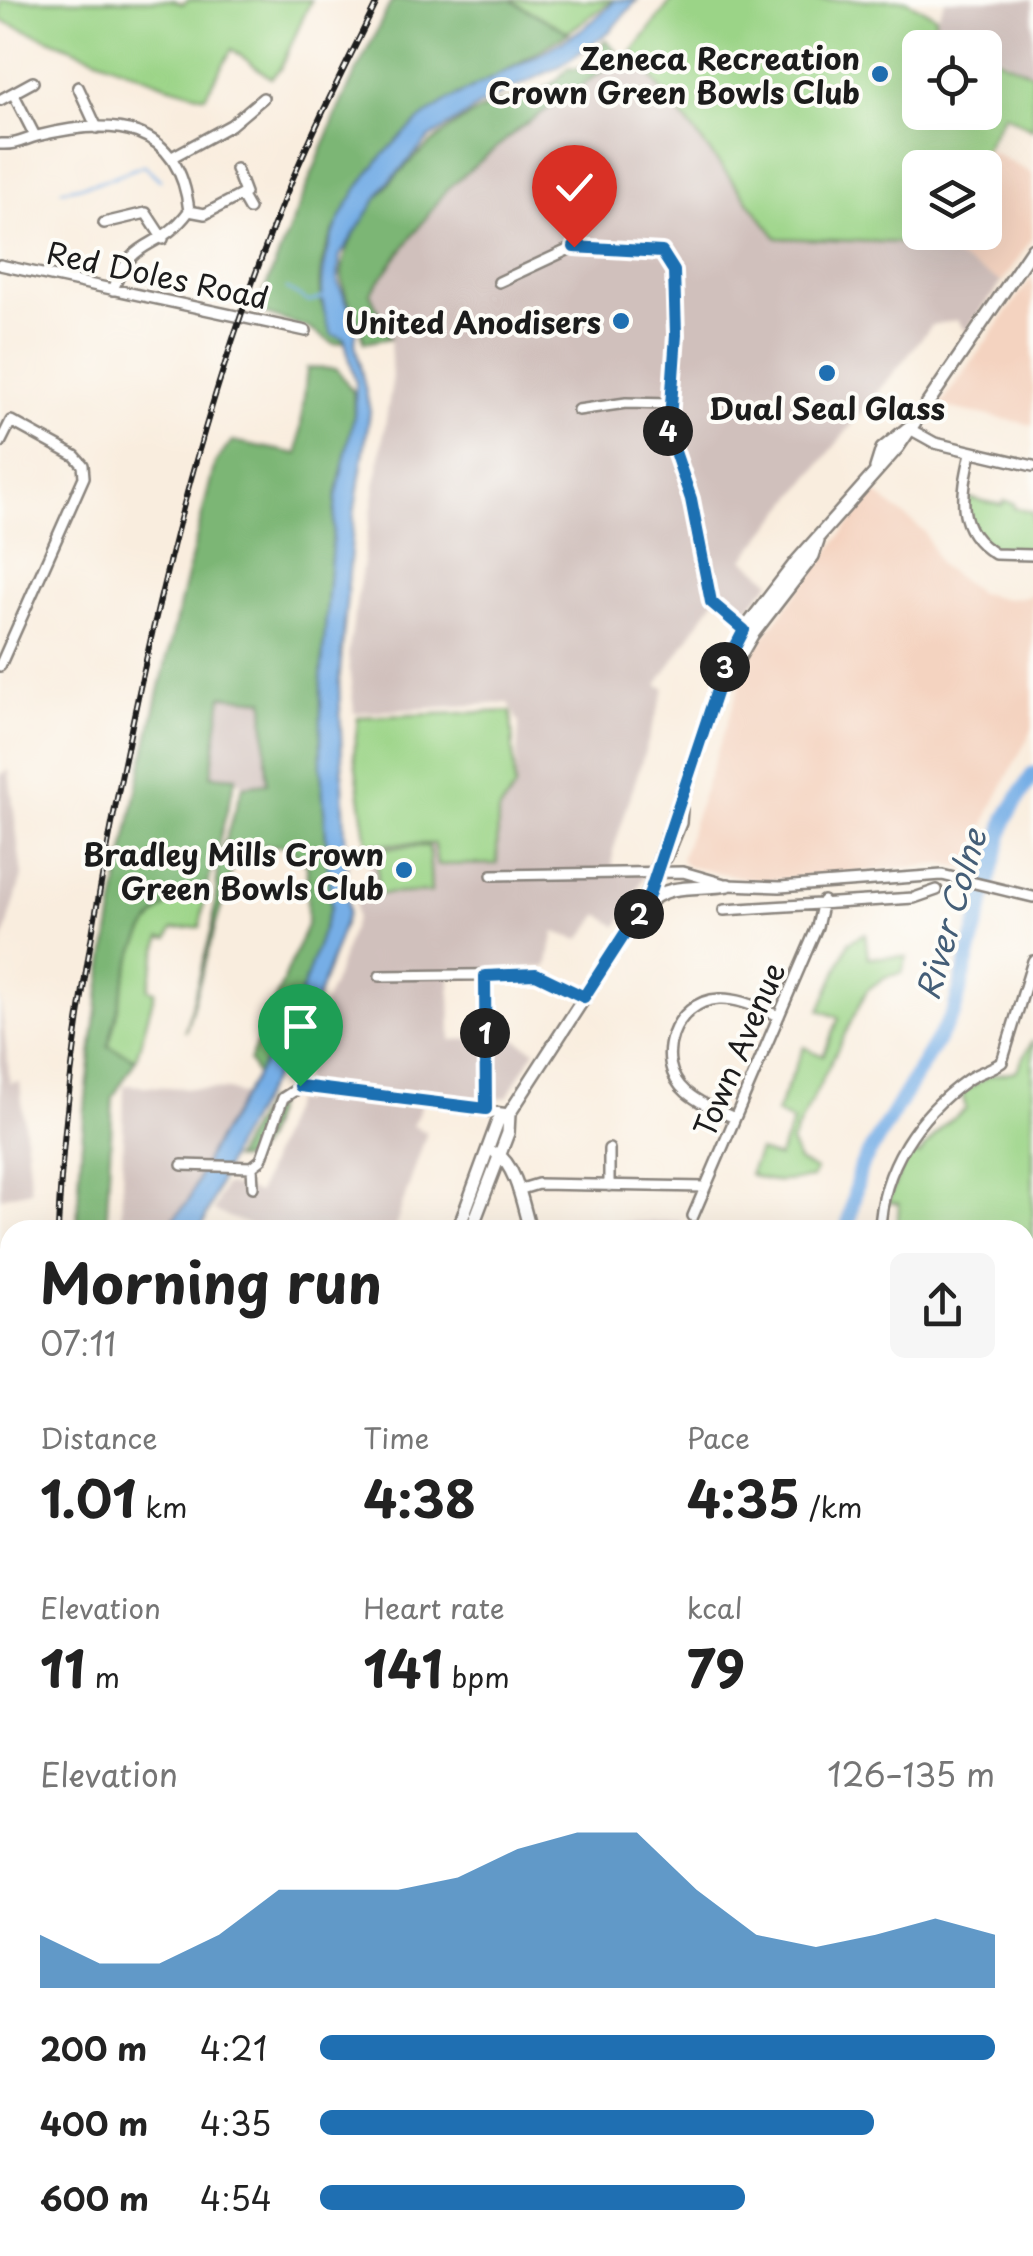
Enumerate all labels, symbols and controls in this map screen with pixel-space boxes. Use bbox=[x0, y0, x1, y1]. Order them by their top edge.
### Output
map controls bbox=[902, 30, 1002, 250]
button: locate bbox=[902, 30, 1002, 130]
place label: Zeneca Recreation Crown Green Bowls Club bbox=[488, 35, 860, 114]
marker: Zeneca Recreation Crown Green Bowls Club bbox=[869, 63, 891, 85]
pin bbox=[532, 145, 617, 248]
button: layers bbox=[902, 150, 1002, 250]
icon: check bbox=[547, 160, 602, 215]
street label: Red Doles Road bbox=[43, 229, 273, 319]
place label: United Anodisers bbox=[345, 299, 601, 344]
marker: United Anodisers bbox=[610, 310, 632, 332]
marker: Dual Seal Glass bbox=[816, 362, 838, 384]
place label: Dual Seal Glass bbox=[709, 385, 945, 430]
pin: 4 bbox=[643, 406, 693, 456]
text: 4 bbox=[658, 409, 678, 452]
pin: 3 bbox=[700, 642, 750, 692]
text: 3 bbox=[716, 645, 734, 688]
water label: River Colne bbox=[903, 821, 998, 1005]
place label: Bradley Mills Crown Green Bowls Club bbox=[83, 831, 384, 910]
marker: Bradley Mills Crown Green Bowls Club bbox=[393, 859, 415, 881]
pin: 2 bbox=[614, 889, 664, 939]
text: 2 bbox=[629, 892, 649, 935]
street label: Town Avenue bbox=[681, 955, 795, 1143]
pin bbox=[258, 984, 343, 1087]
icon: arrive bbox=[273, 999, 328, 1054]
pin: 1 bbox=[460, 1008, 510, 1058]
text: 1 bbox=[478, 1011, 492, 1054]
text: Morning run bbox=[40, 1240, 382, 1323]
button: share bbox=[890, 1253, 995, 1358]
text: 07:11 bbox=[40, 1319, 116, 1367]
text: Distance bbox=[40, 1416, 158, 1459]
text: Time bbox=[363, 1416, 430, 1459]
text: Pace bbox=[687, 1416, 750, 1459]
text: 1.01 bbox=[40, 1459, 136, 1535]
text: 4:38 bbox=[363, 1459, 476, 1535]
text: 4:35 bbox=[687, 1459, 800, 1535]
text: km bbox=[136, 1485, 187, 1528]
text: /km bbox=[800, 1485, 863, 1528]
text: Elevation bbox=[40, 1586, 161, 1629]
text: Heart rate bbox=[363, 1586, 505, 1629]
text: kcal bbox=[687, 1586, 743, 1629]
text: 11 bbox=[40, 1629, 85, 1705]
text: 141 bbox=[363, 1629, 443, 1705]
text: 79 bbox=[687, 1629, 745, 1705]
text: m bbox=[85, 1655, 120, 1698]
text: bpm bbox=[443, 1655, 510, 1698]
text: Elevation bbox=[40, 1750, 178, 1798]
text: 126–135 m bbox=[827, 1750, 995, 1798]
text: 200 m bbox=[40, 2024, 147, 2072]
text: 4:21 bbox=[200, 2024, 267, 2072]
text: 400 m bbox=[40, 2099, 148, 2147]
text: 4:35 bbox=[200, 2099, 271, 2147]
text: 600 m bbox=[40, 2174, 149, 2222]
text: 4:54 bbox=[200, 2174, 272, 2222]

